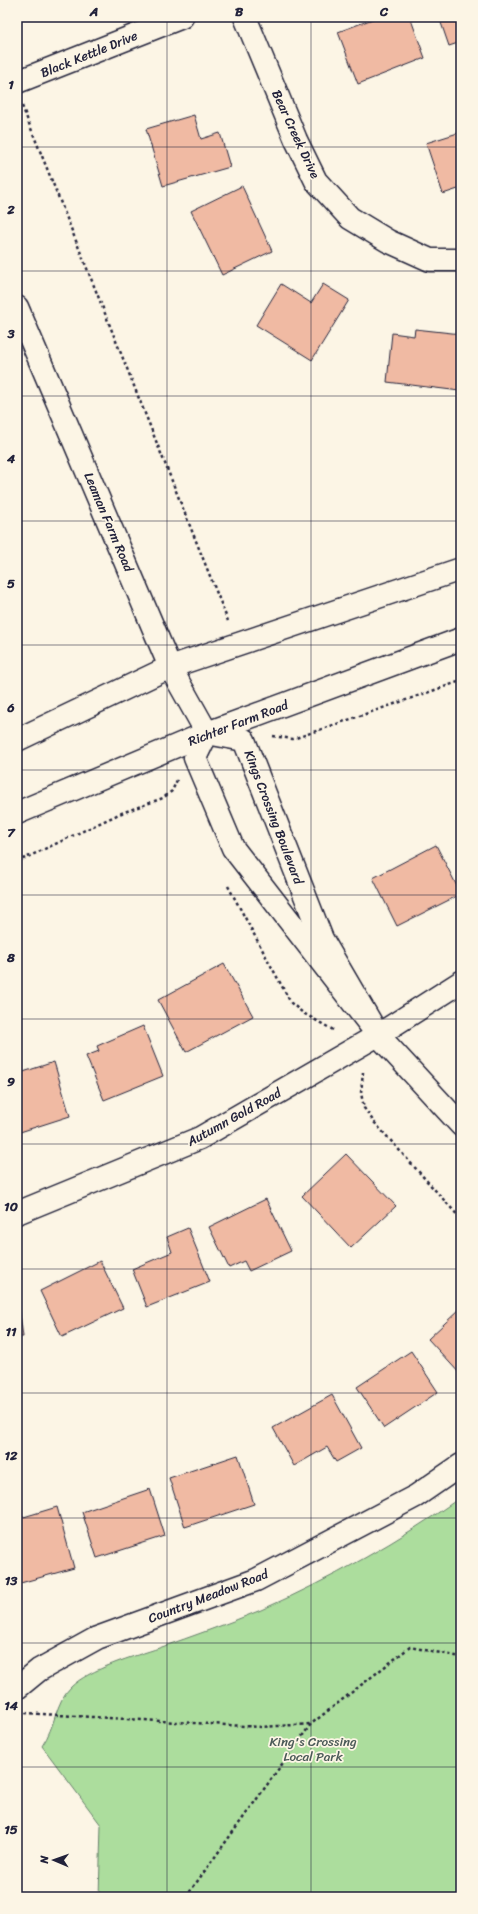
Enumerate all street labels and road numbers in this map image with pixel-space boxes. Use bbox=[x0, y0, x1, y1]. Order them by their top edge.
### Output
street label: Black Kettle Drive bbox=[37, 24, 141, 84]
street label: Bear Creek Drive bbox=[265, 86, 327, 182]
street label: Leaman Farm Road bbox=[78, 469, 141, 576]
street label: Richter Farm Road bbox=[185, 693, 292, 753]
street label: Kings Crossing Boulevard bbox=[238, 746, 311, 889]
street label: Autumn Gold Road bbox=[182, 1081, 286, 1153]
street label: Country Meadow Road bbox=[145, 1562, 273, 1630]

